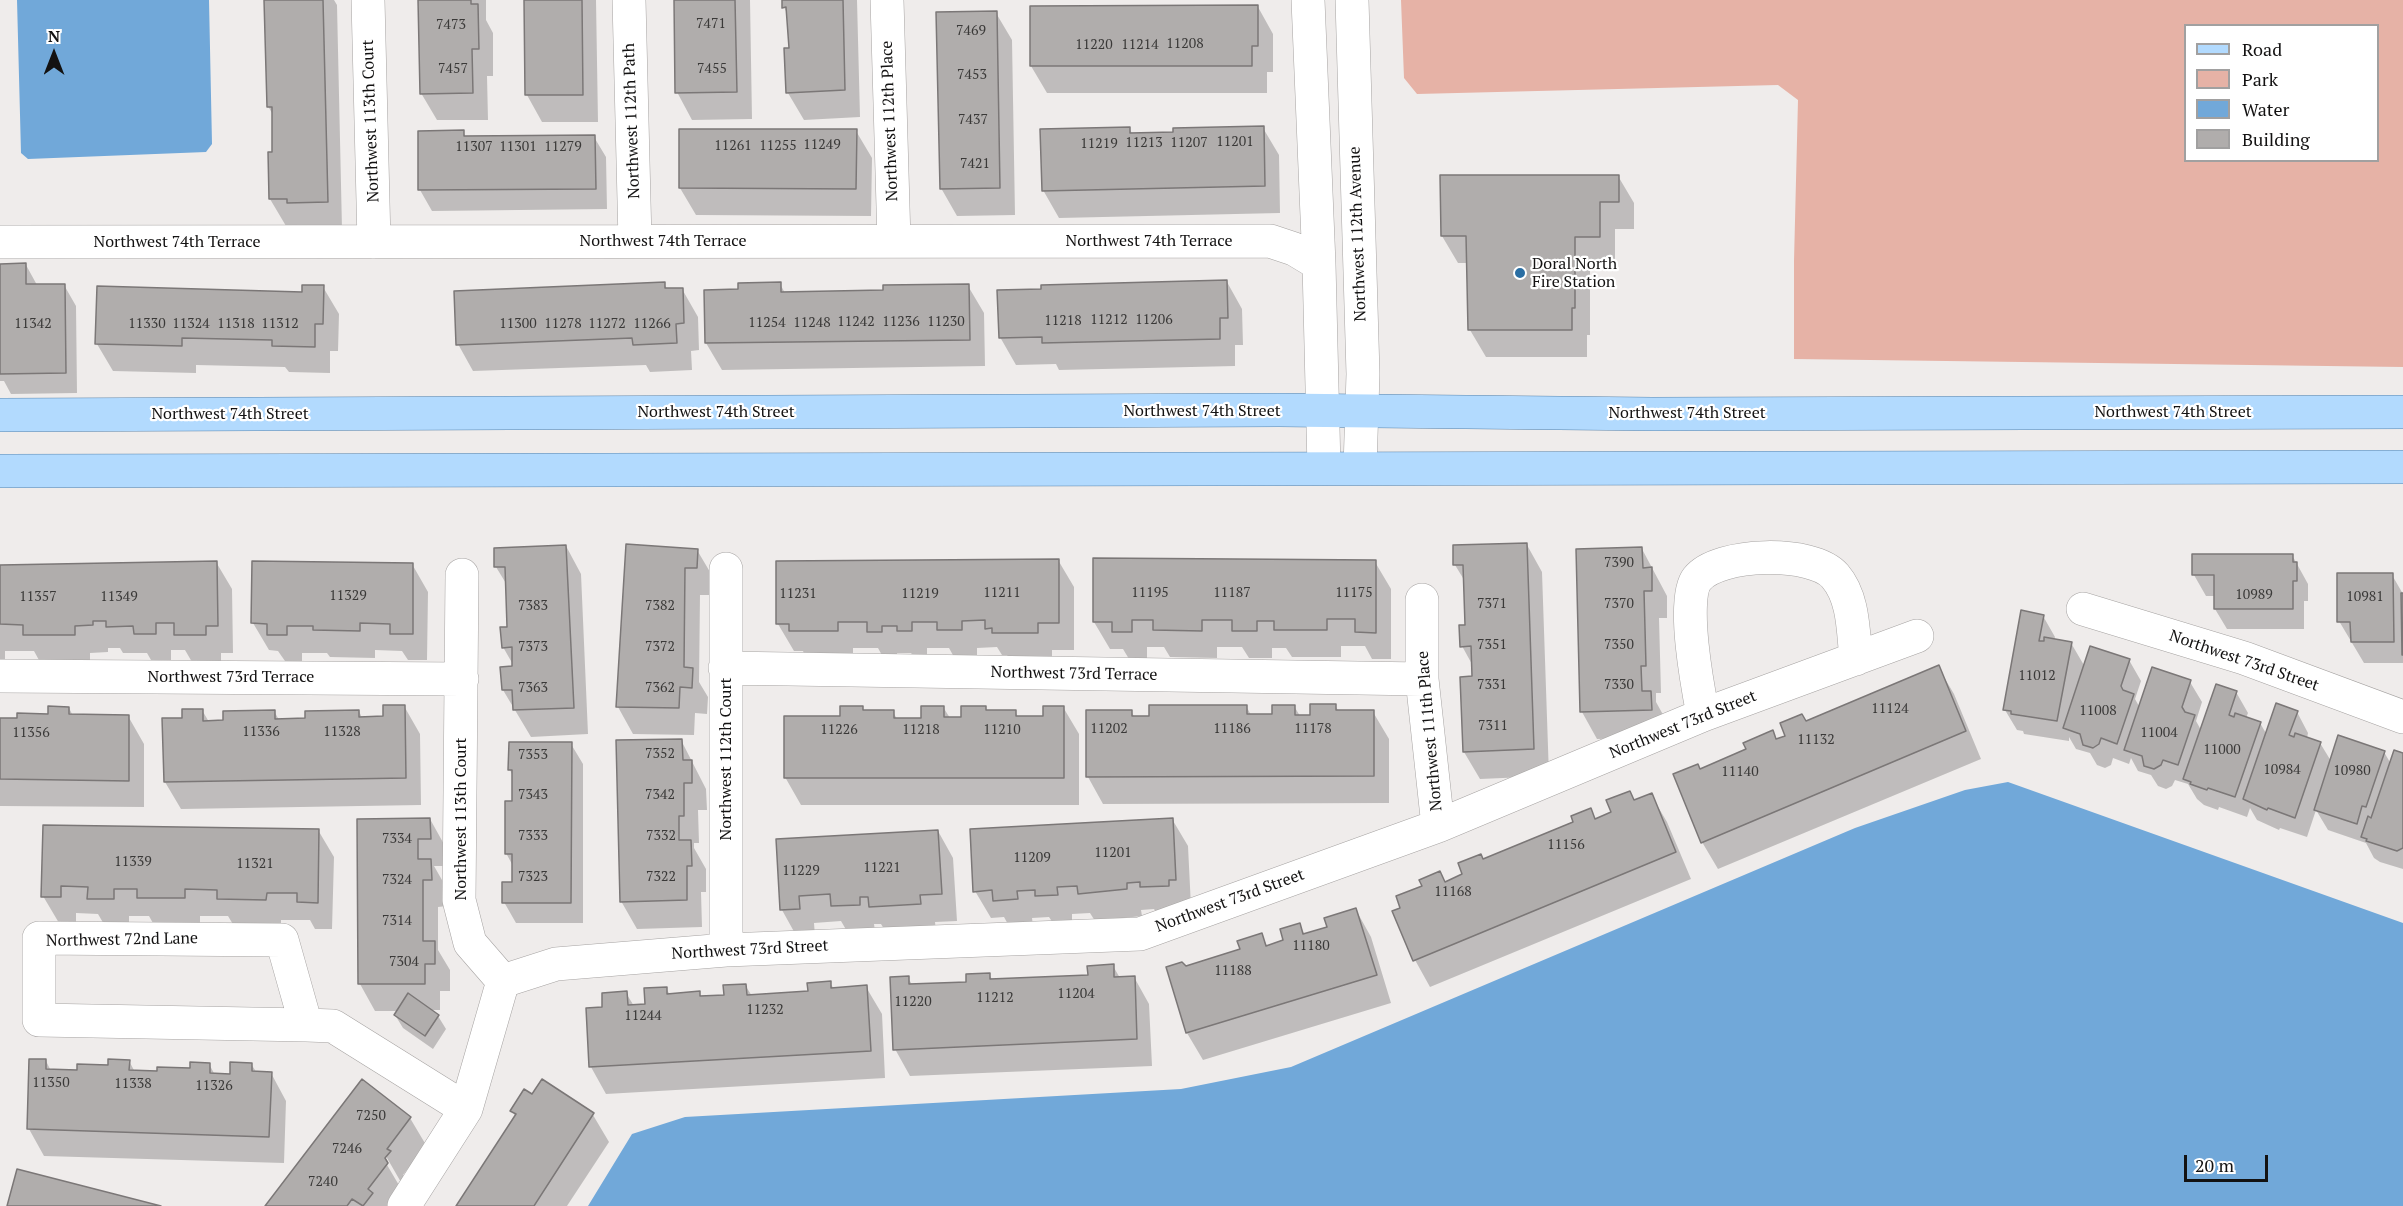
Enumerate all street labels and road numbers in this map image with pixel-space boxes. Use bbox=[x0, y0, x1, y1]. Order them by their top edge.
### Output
street label: Northwest 113th Court bbox=[359, 39, 383, 203]
street label: Northwest 112th Place bbox=[878, 40, 902, 202]
street label: Northwest 112th Path bbox=[620, 43, 644, 199]
street label: Northwest 112th Avenue bbox=[1345, 146, 1371, 322]
street label: Northwest 74th Terrace bbox=[579, 231, 747, 251]
street label: Northwest 74th Terrace bbox=[1065, 231, 1233, 251]
street label: Northwest 74th Terrace bbox=[93, 232, 261, 252]
street label: Northwest 74th Street bbox=[1123, 401, 1281, 421]
street label: Northwest 74th Street bbox=[637, 402, 795, 422]
street label: Northwest 74th Street bbox=[2094, 402, 2252, 422]
street label: Northwest 74th Street bbox=[1608, 403, 1766, 423]
street label: Northwest 74th Street bbox=[151, 404, 309, 424]
street label: Northwest 73rd Street bbox=[2167, 626, 2321, 696]
street label: Northwest 111th Place bbox=[1413, 650, 1447, 812]
street label: Northwest 73rd Terrace bbox=[990, 663, 1158, 685]
street label: Northwest 73rd Terrace bbox=[148, 667, 314, 687]
street label: Northwest 112th Court bbox=[716, 677, 736, 841]
street label: Northwest 73rd Street bbox=[1607, 687, 1759, 763]
street label: Northwest 113th Court bbox=[451, 737, 471, 901]
street label: Northwest 73rd Street bbox=[1153, 865, 1307, 937]
street label: Northwest 72nd Lane bbox=[46, 929, 198, 951]
street label: Northwest 73rd Street bbox=[671, 936, 829, 964]

